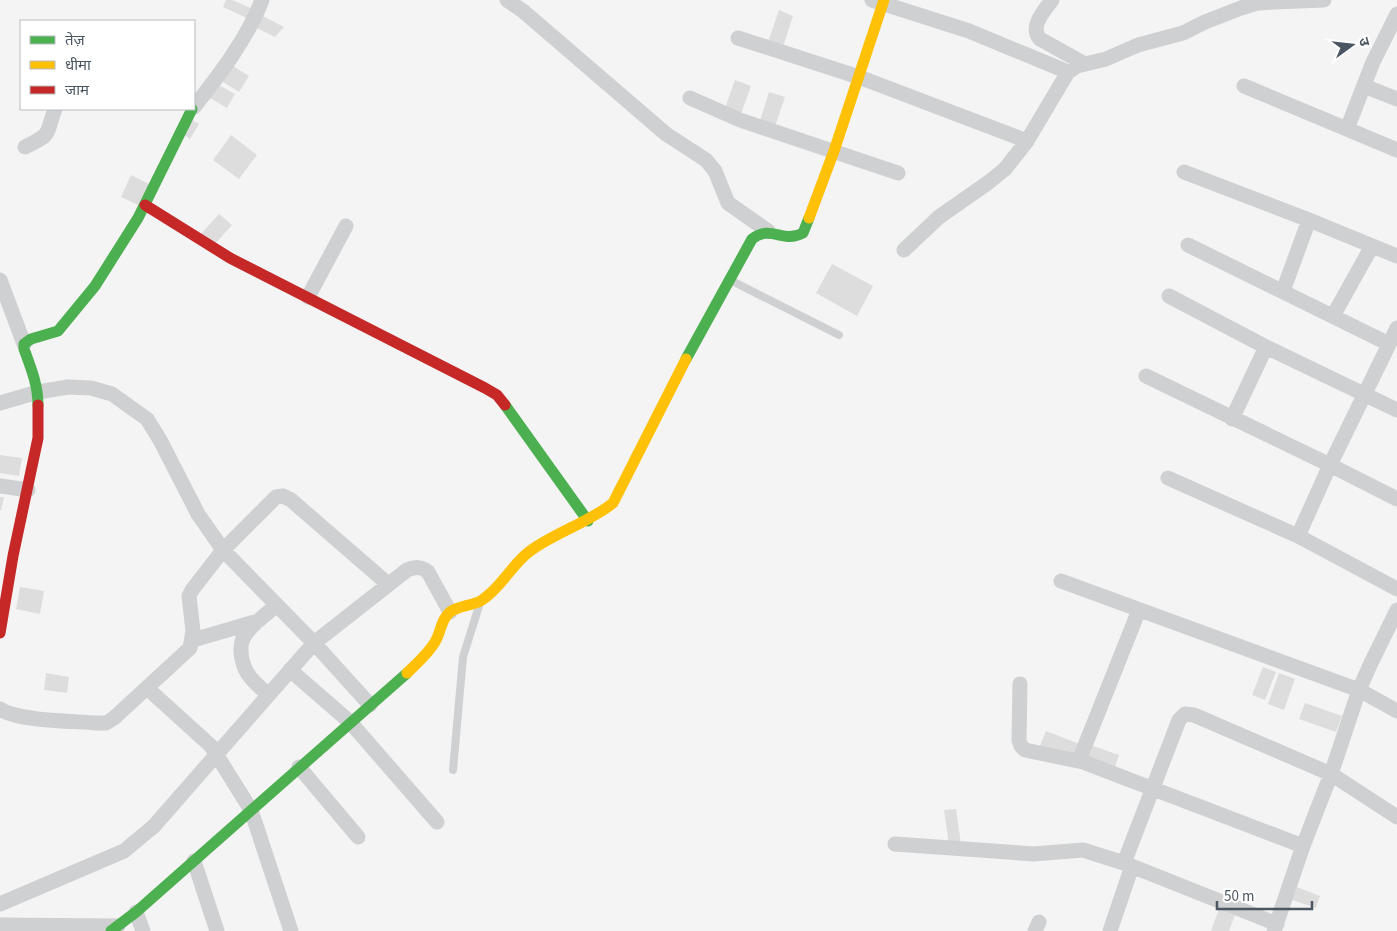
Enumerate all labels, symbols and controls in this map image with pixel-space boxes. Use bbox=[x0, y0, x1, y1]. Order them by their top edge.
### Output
legend bbox=[20, 20, 195, 110]
north arrow bbox=[1327, 20, 1377, 70]
text: तेज़ bbox=[65, 30, 86, 51]
text: उ bbox=[1353, 35, 1375, 49]
text: धीमा bbox=[65, 55, 92, 76]
text: जाम bbox=[65, 80, 90, 101]
scale bar bbox=[1217, 878, 1312, 910]
text: 50 m bbox=[1224, 886, 1254, 907]

